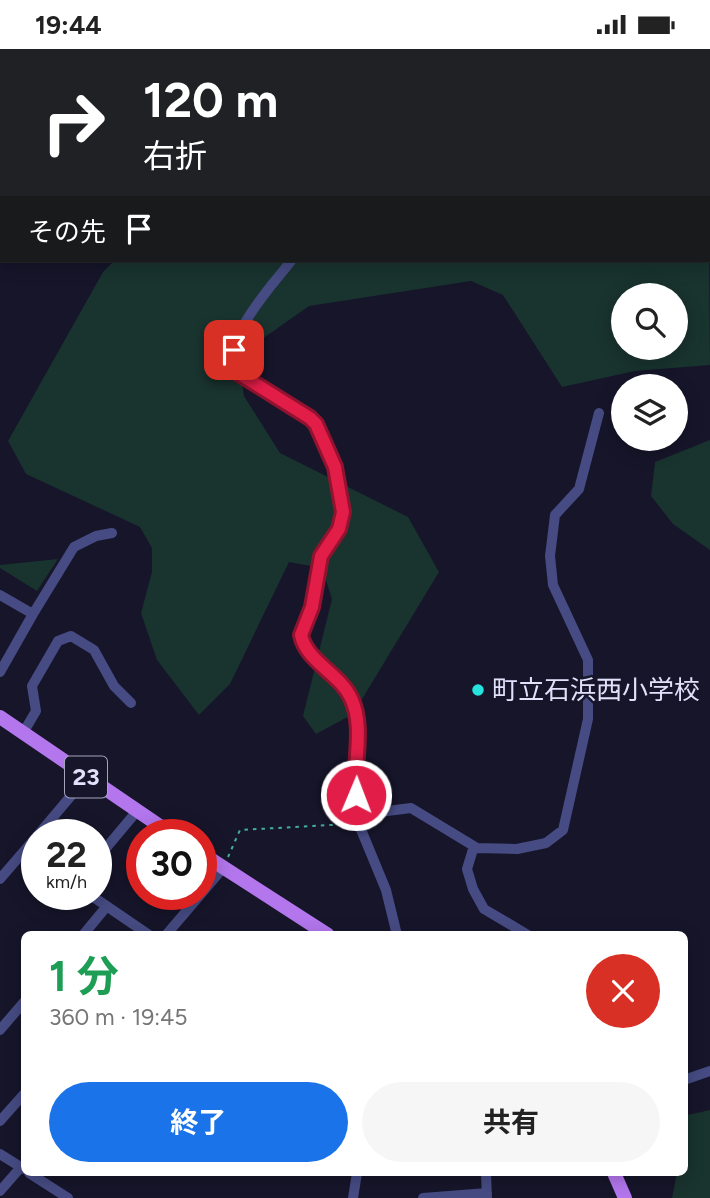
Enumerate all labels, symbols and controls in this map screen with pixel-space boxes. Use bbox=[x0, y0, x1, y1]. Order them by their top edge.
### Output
text: 19:44 bbox=[35, 9, 102, 41]
text: 120 m bbox=[143, 70, 278, 129]
icon: right bbox=[28, 77, 119, 168]
text: 右折 bbox=[143, 137, 207, 175]
icon: arrive bbox=[120, 210, 158, 248]
text: その先 bbox=[28, 216, 106, 248]
map controls bbox=[611, 283, 688, 451]
button: search bbox=[611, 283, 688, 360]
pin bbox=[204, 320, 264, 380]
icon: arrive bbox=[215, 331, 253, 369]
button: layers bbox=[611, 374, 688, 451]
place label: 町立石浜西小学校 bbox=[492, 674, 700, 706]
marker: 町立石浜西小学校 bbox=[470, 682, 486, 698]
road number: 23 bbox=[65, 757, 107, 797]
position arrow bbox=[319, 758, 393, 832]
speed limit sign: 30 bbox=[126, 819, 217, 910]
text: 22 bbox=[46, 834, 87, 876]
text: km/h bbox=[46, 871, 87, 893]
text: 1 分 bbox=[49, 951, 119, 1002]
button: close bbox=[586, 954, 660, 1028]
text: 360 m · 19:45 bbox=[49, 1003, 188, 1031]
button: 終了 bbox=[49, 1082, 348, 1162]
button: 共有 bbox=[362, 1082, 660, 1162]

